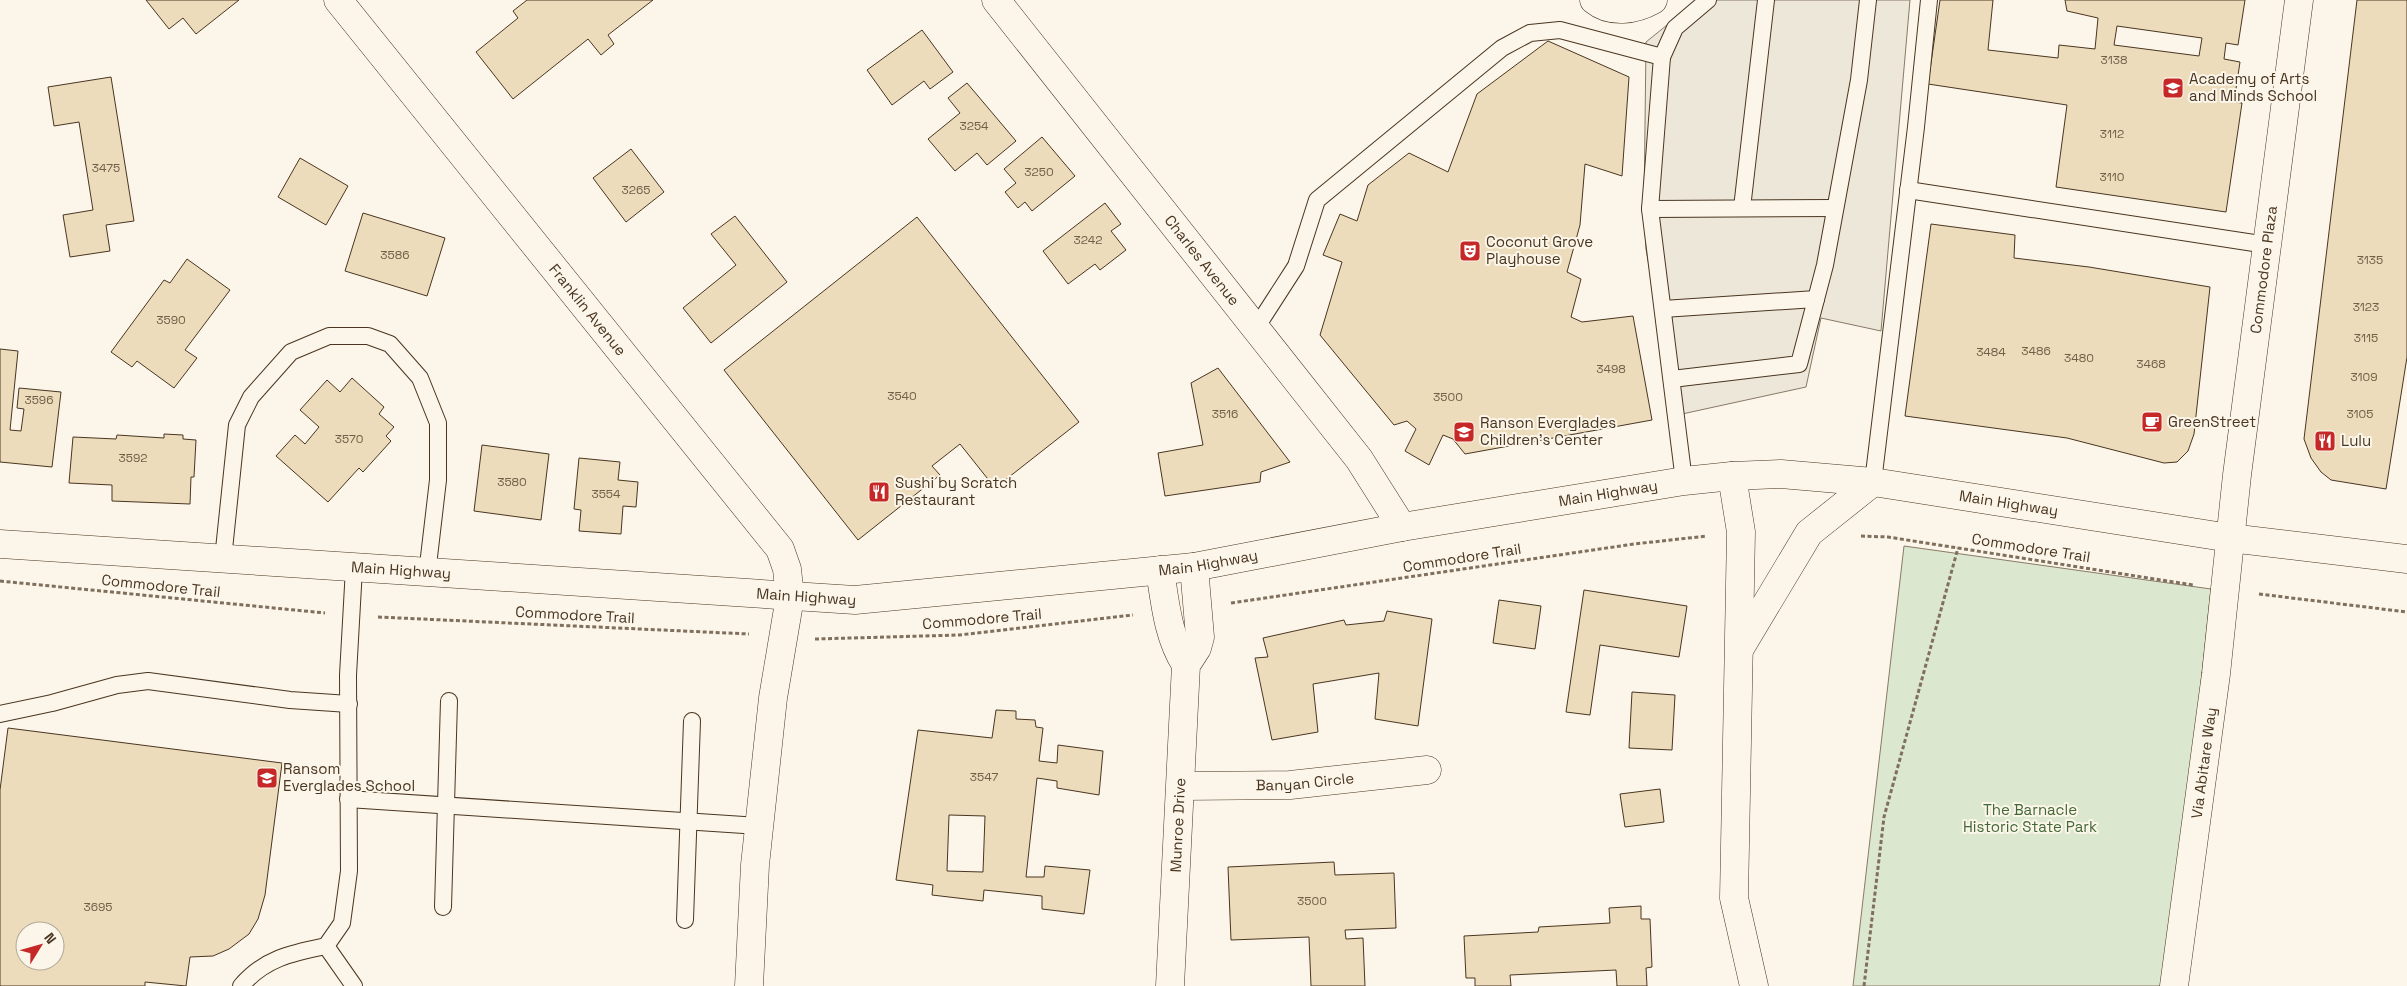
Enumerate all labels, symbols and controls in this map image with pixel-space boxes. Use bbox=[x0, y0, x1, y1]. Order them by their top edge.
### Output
house number: 3138 bbox=[2101, 52, 2127, 68]
place label: Academy of Arts and Minds School bbox=[2189, 69, 2317, 105]
school or university icon: Academy of Arts and Minds School bbox=[2161, 76, 2185, 100]
house number: 3254 bbox=[959, 118, 989, 134]
house number: 3112 bbox=[2100, 126, 2124, 142]
house number: 3475 bbox=[92, 160, 120, 176]
house number: 3250 bbox=[1024, 164, 1054, 180]
house number: 3110 bbox=[2100, 169, 2124, 185]
house number: 3265 bbox=[621, 182, 651, 198]
street label: Commodore Plaza bbox=[2246, 204, 2281, 335]
street label: Charles Avenue bbox=[1161, 211, 1244, 309]
house number: 3242 bbox=[1074, 232, 1102, 248]
place label: Coconut Grove Playhouse bbox=[1486, 232, 1593, 268]
theatre icon: Coconut Grove Playhouse bbox=[1458, 239, 1482, 263]
house number: 3586 bbox=[380, 247, 410, 263]
house number: 3135 bbox=[2357, 252, 2383, 268]
street label: Franklin Avenue bbox=[545, 260, 631, 360]
house number: 3123 bbox=[2353, 299, 2379, 315]
house number: 3590 bbox=[156, 312, 186, 328]
house number: 3115 bbox=[2354, 330, 2378, 346]
house number: 3486 bbox=[2021, 343, 2051, 359]
house number: 3484 bbox=[1976, 344, 2006, 360]
house number: 3480 bbox=[2064, 350, 2094, 366]
house number: 3468 bbox=[2136, 356, 2166, 372]
house number: 3498 bbox=[1596, 361, 1626, 377]
house number: 3109 bbox=[2350, 369, 2378, 385]
house number: 3540 bbox=[887, 388, 917, 404]
house number: 3500 bbox=[1433, 389, 1463, 405]
house number: 3596 bbox=[24, 392, 54, 408]
house number: 3516 bbox=[1212, 406, 1238, 422]
house number: 3105 bbox=[2347, 406, 2373, 422]
cafe icon: GreenStreet bbox=[2140, 410, 2164, 434]
place label: GreenStreet bbox=[2168, 412, 2256, 431]
place label: Ranson Everglades Children's Center bbox=[1480, 413, 1616, 449]
school or university icon: Ranson Everglades Children's Center bbox=[1452, 420, 1476, 444]
restaurant icon: Lulu bbox=[2313, 429, 2337, 453]
house number: 3570 bbox=[335, 431, 363, 447]
place label: Lulu bbox=[2341, 431, 2371, 450]
house number: 3592 bbox=[118, 450, 148, 466]
place label: Sushi by Scratch Restaurant bbox=[895, 473, 1017, 509]
house number: 3580 bbox=[497, 474, 527, 490]
street label: Main Highway bbox=[1557, 475, 1659, 510]
restaurant icon: Sushi by Scratch Restaurant bbox=[867, 480, 891, 504]
house number: 3554 bbox=[591, 486, 621, 502]
street label: Main Highway bbox=[1958, 486, 2060, 520]
street label: Commodore Trail bbox=[1970, 529, 2092, 566]
street label: Commodore Trail bbox=[1401, 539, 1523, 576]
street label: Main Highway bbox=[1158, 545, 1259, 579]
street label: Main Highway bbox=[351, 557, 452, 583]
street label: Commodore Trail bbox=[101, 570, 222, 601]
street label: Main Highway bbox=[756, 584, 857, 609]
street label: Commodore Trail bbox=[515, 602, 635, 627]
street label: Commodore Trail bbox=[922, 604, 1042, 633]
street label: Via Abitare Way bbox=[2187, 706, 2220, 820]
place label: Ransom Everglades School bbox=[283, 759, 415, 795]
school or university icon: Ransom Everglades School bbox=[255, 766, 279, 790]
street label: Banyan Circle bbox=[1255, 768, 1355, 794]
house number: 3547 bbox=[970, 769, 998, 785]
street label: Munroe Drive bbox=[1166, 777, 1189, 873]
park label: The Barnacle Historic State Park bbox=[1963, 800, 2097, 836]
house number: 3500 bbox=[1297, 893, 1327, 909]
house number: 3695 bbox=[83, 899, 113, 915]
north arrow bbox=[15, 921, 65, 971]
text: N bbox=[40, 929, 60, 947]

